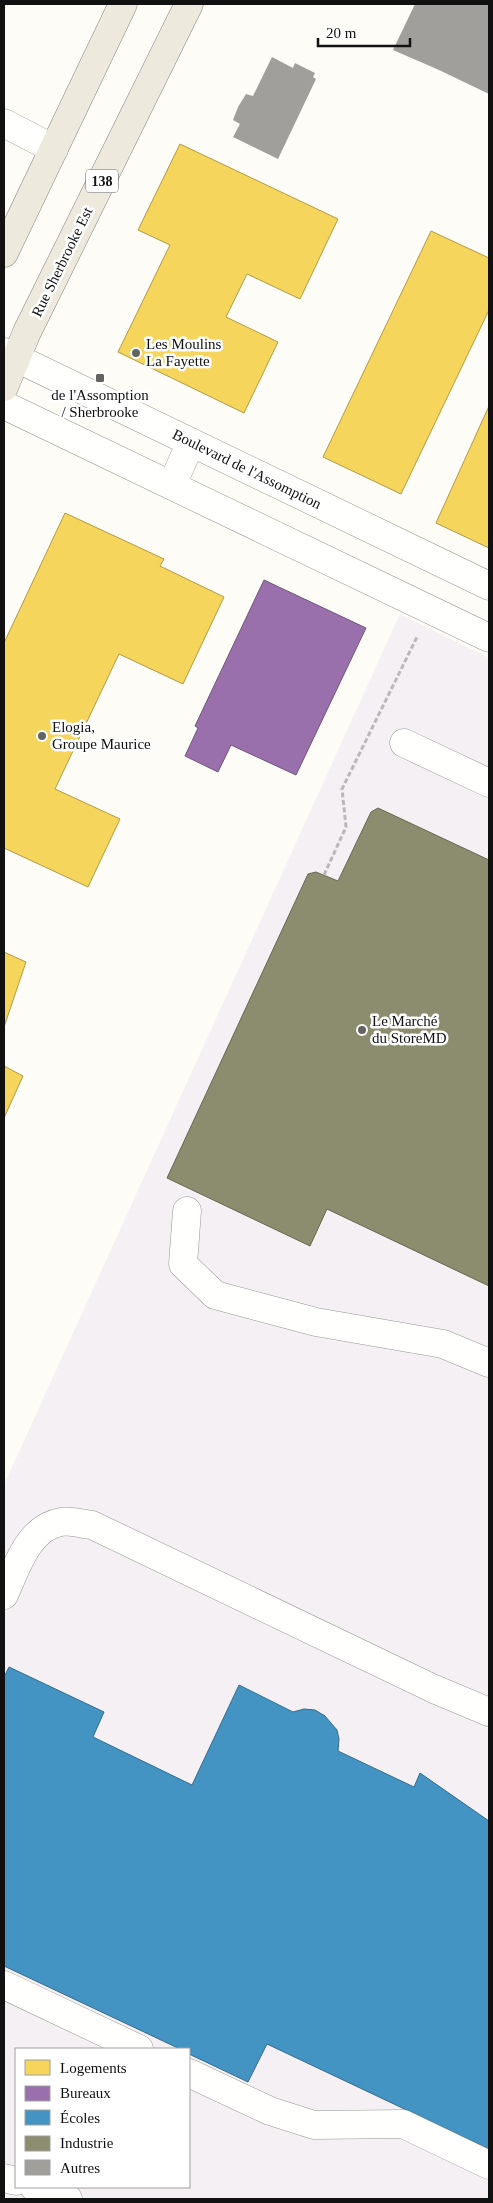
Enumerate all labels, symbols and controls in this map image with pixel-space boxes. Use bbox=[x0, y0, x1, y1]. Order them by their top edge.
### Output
scale bar bbox=[318, 15, 410, 47]
text: 20 m bbox=[326, 25, 357, 41]
road number: 138 bbox=[86, 170, 118, 192]
street label: Rue Sherbrooke Est bbox=[29, 204, 96, 319]
place label: Les Moulins La Fayette bbox=[146, 336, 222, 369]
marker: Les Moulins La Fayette bbox=[130, 347, 142, 359]
marker: de l'Assomption / Sherbrooke bbox=[94, 372, 106, 384]
place label: de l'Assomption / Sherbrooke bbox=[51, 387, 149, 420]
street label: Boulevard de l'Assomption bbox=[170, 426, 324, 512]
place label: Elogia, Groupe Maurice bbox=[52, 719, 151, 752]
marker: Elogia, Groupe Maurice bbox=[36, 730, 48, 742]
place label: Le Marché du StoreMD bbox=[372, 1013, 447, 1046]
marker: Le Marché du StoreMD bbox=[356, 1024, 368, 1036]
legend bbox=[15, 2048, 190, 2188]
text: Logements bbox=[60, 2060, 127, 2076]
text: Bureaux bbox=[60, 2085, 111, 2101]
text: Écoles bbox=[60, 2110, 100, 2126]
text: Industrie bbox=[60, 2135, 114, 2151]
text: Autres bbox=[60, 2160, 100, 2176]

